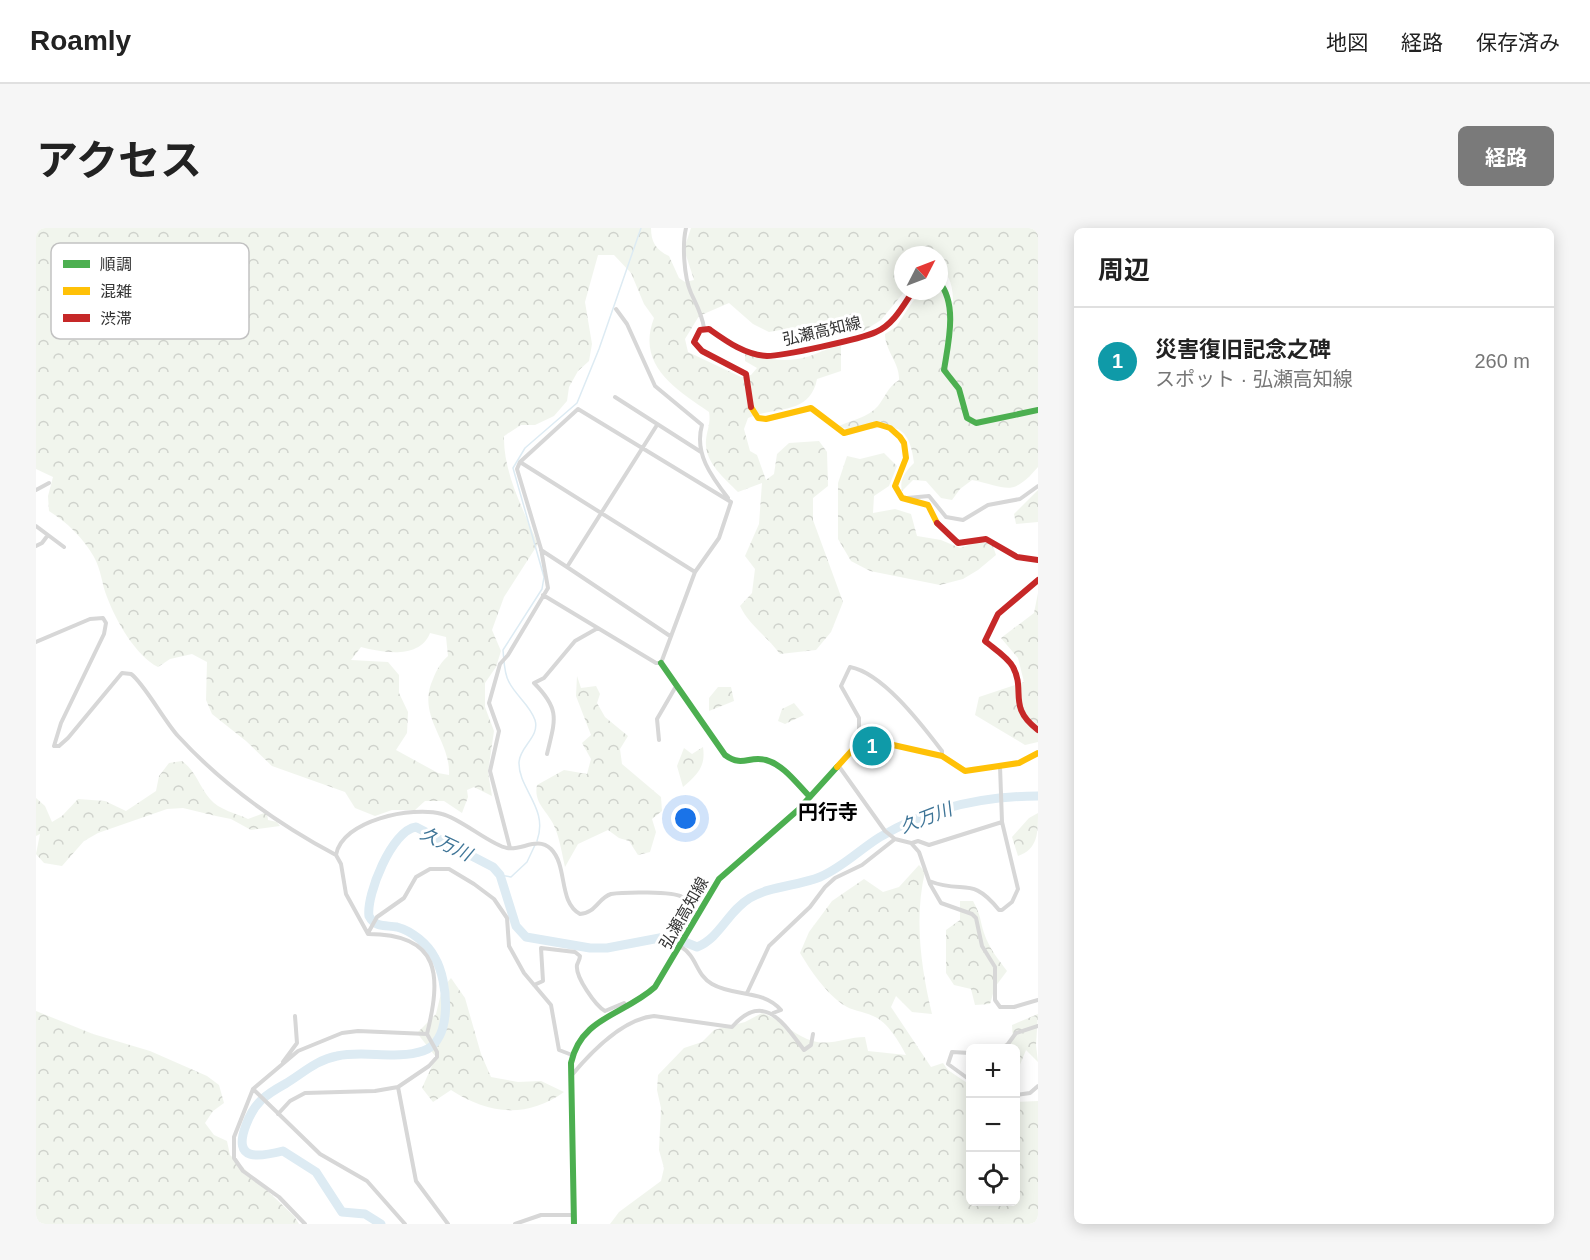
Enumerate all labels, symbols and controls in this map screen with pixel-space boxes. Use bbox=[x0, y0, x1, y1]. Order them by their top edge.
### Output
text: Roamly bbox=[30, 25, 131, 56]
text: 地図 bbox=[1326, 31, 1368, 54]
text: 経路 bbox=[1401, 31, 1443, 54]
text: 保存済み bbox=[1476, 31, 1560, 54]
button: 経路 bbox=[1458, 126, 1554, 186]
text: アクセス bbox=[36, 137, 202, 184]
legend bbox=[51, 243, 249, 339]
north arrow bbox=[894, 246, 948, 300]
text: 周辺 bbox=[1098, 255, 1150, 285]
text: 順調 bbox=[100, 256, 132, 273]
text: 混雑 bbox=[100, 283, 132, 300]
text: 渋滞 bbox=[100, 310, 132, 327]
street label: 弘瀬高知線 bbox=[781, 314, 863, 348]
text: 災害復旧記念之碑 bbox=[1155, 337, 1331, 362]
text: 1 bbox=[1112, 350, 1123, 372]
text: 260 m bbox=[1474, 350, 1530, 372]
text: スポット · 弘瀬高知線 bbox=[1155, 368, 1353, 390]
pin: 1 bbox=[852, 724, 892, 768]
water label: 久万川 bbox=[897, 798, 957, 837]
district label: 円行寺 bbox=[798, 801, 858, 823]
your location bbox=[671, 804, 700, 833]
water label: 久万川 bbox=[417, 823, 476, 866]
street label: 弘瀬高知線 bbox=[657, 874, 711, 952]
map controls bbox=[966, 1044, 1020, 1206]
button: + bbox=[966, 1044, 1020, 1098]
button: − bbox=[966, 1098, 1020, 1152]
button: locate bbox=[966, 1152, 1020, 1206]

